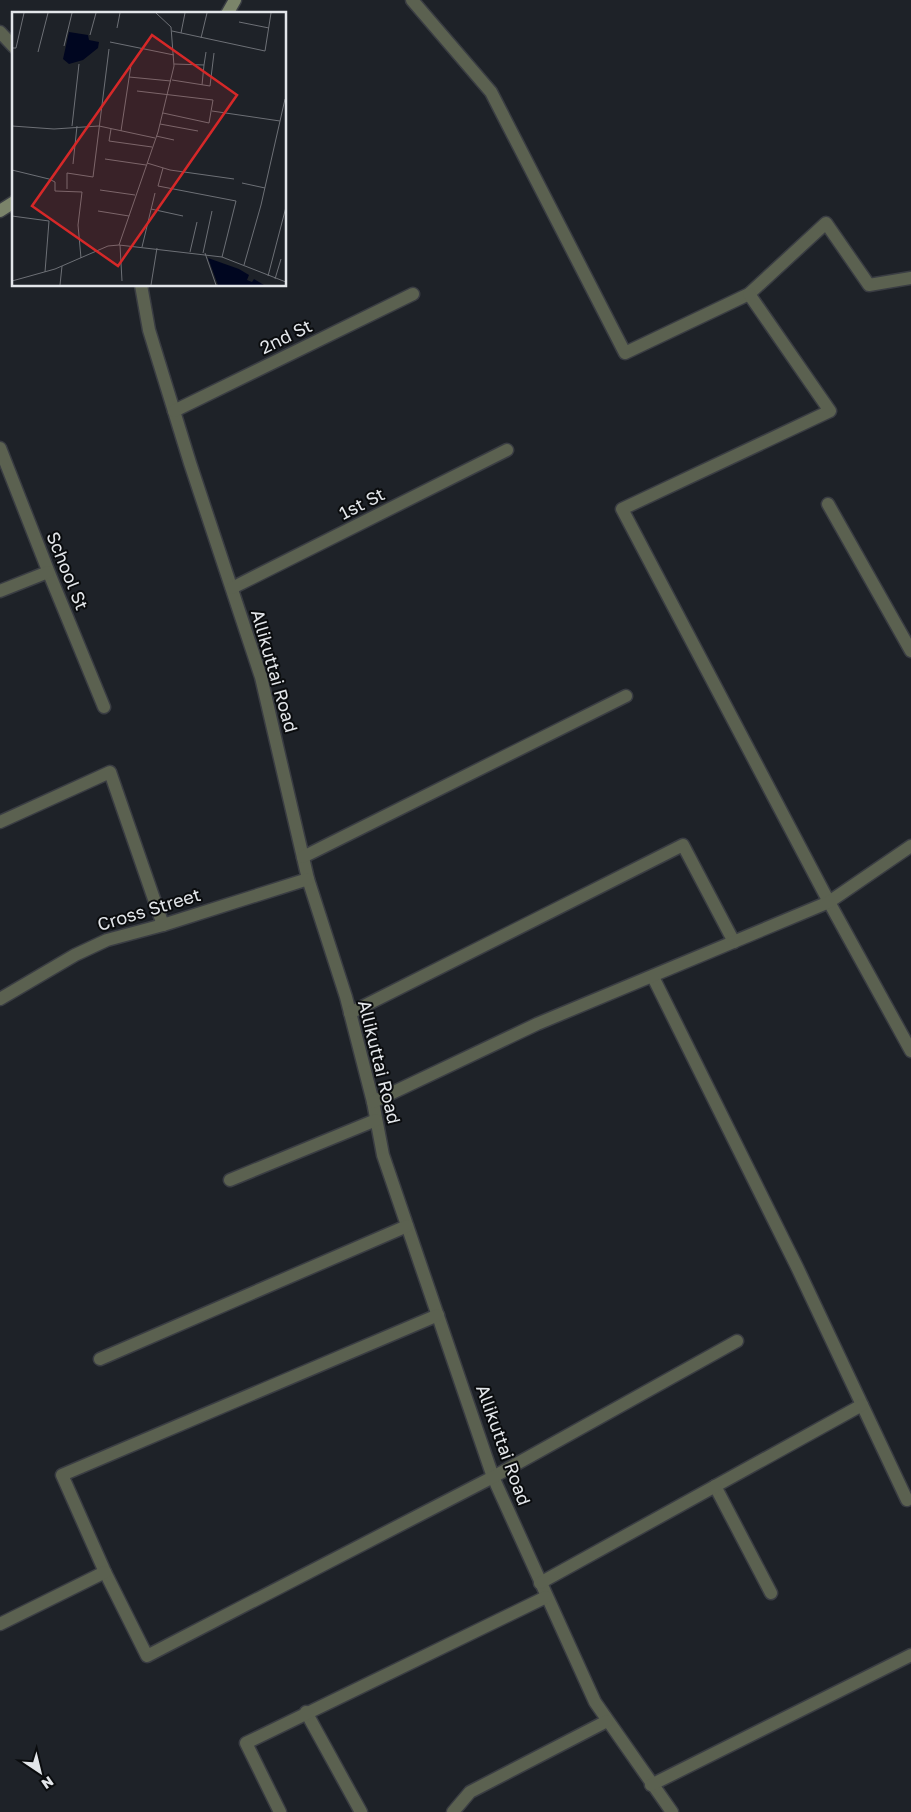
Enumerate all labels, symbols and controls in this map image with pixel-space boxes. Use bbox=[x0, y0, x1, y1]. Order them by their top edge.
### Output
inset map bbox=[12, 12, 286, 286]
street label: 2nd St bbox=[256, 314, 315, 358]
street label: 1st St bbox=[335, 482, 388, 524]
street label: School St bbox=[42, 528, 94, 613]
street label: Allikuttai Road bbox=[247, 607, 303, 735]
street label: Cross Street bbox=[94, 883, 203, 935]
street label: Allikuttai Road bbox=[354, 998, 406, 1126]
street label: Allikuttai Road bbox=[472, 1381, 536, 1508]
north arrow bbox=[15, 1747, 65, 1797]
text: N bbox=[39, 1773, 57, 1793]

